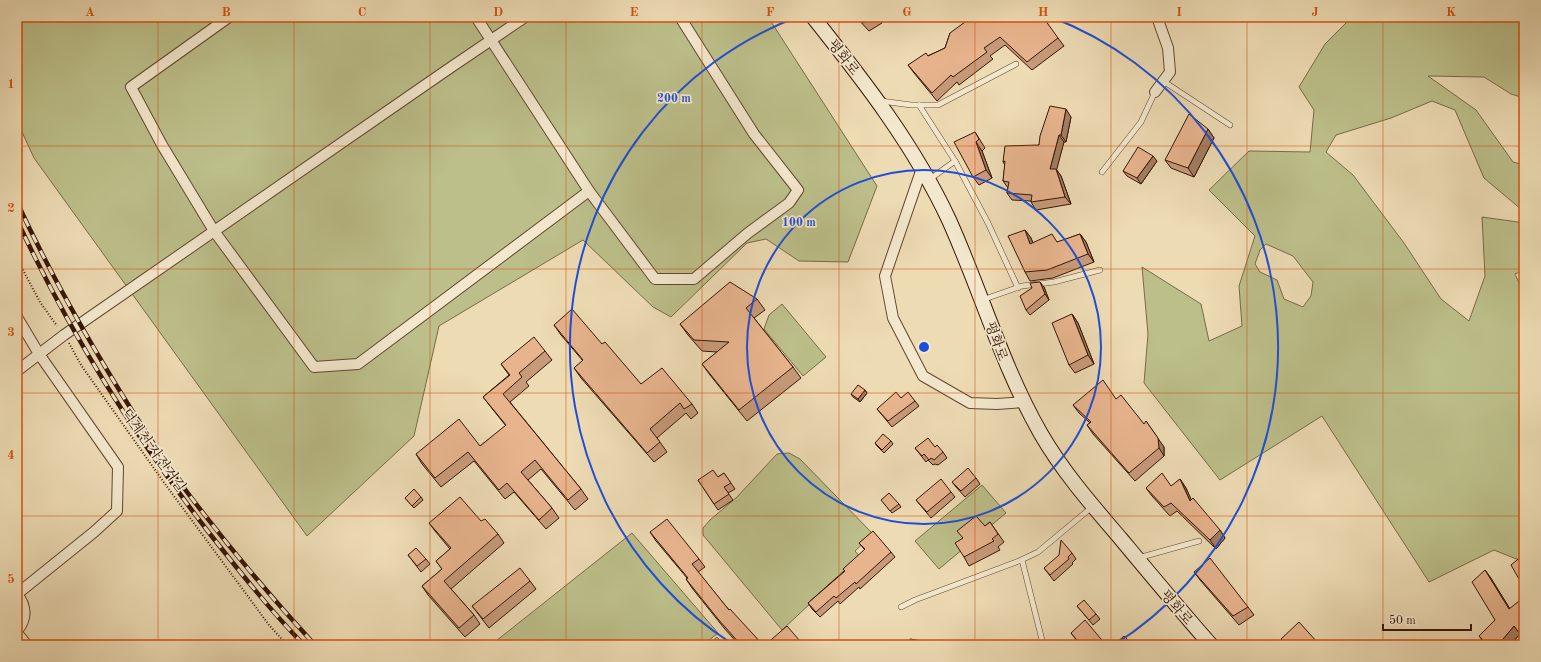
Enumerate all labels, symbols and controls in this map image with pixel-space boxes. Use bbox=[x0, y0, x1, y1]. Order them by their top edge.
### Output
text: A bbox=[85, 6, 95, 19]
text: B bbox=[221, 6, 231, 19]
text: C bbox=[358, 6, 366, 19]
text: D bbox=[493, 6, 503, 19]
text: E bbox=[630, 6, 639, 19]
text: F bbox=[766, 6, 775, 19]
text: G bbox=[902, 6, 912, 19]
text: H bbox=[1038, 6, 1049, 19]
text: I bbox=[1176, 6, 1182, 19]
text: J bbox=[1311, 6, 1319, 19]
text: K bbox=[1446, 6, 1456, 19]
street label: 평화로 bbox=[825, 37, 862, 78]
text: 1 bbox=[7, 78, 15, 91]
text: 200 m bbox=[657, 93, 691, 105]
text: 2 bbox=[7, 202, 15, 215]
text: 100 m bbox=[782, 217, 816, 229]
street label: 평화로 bbox=[983, 320, 1011, 363]
text: 3 bbox=[7, 326, 15, 339]
centre of rings bbox=[917, 340, 931, 354]
street label: 덕계천 자전거길 bbox=[119, 406, 189, 495]
text: 4 bbox=[7, 449, 15, 462]
text: 5 bbox=[7, 573, 15, 586]
street label: 평화로 bbox=[1158, 587, 1196, 628]
scale bar bbox=[1383, 606, 1471, 632]
text: 50 m bbox=[1389, 614, 1416, 627]

